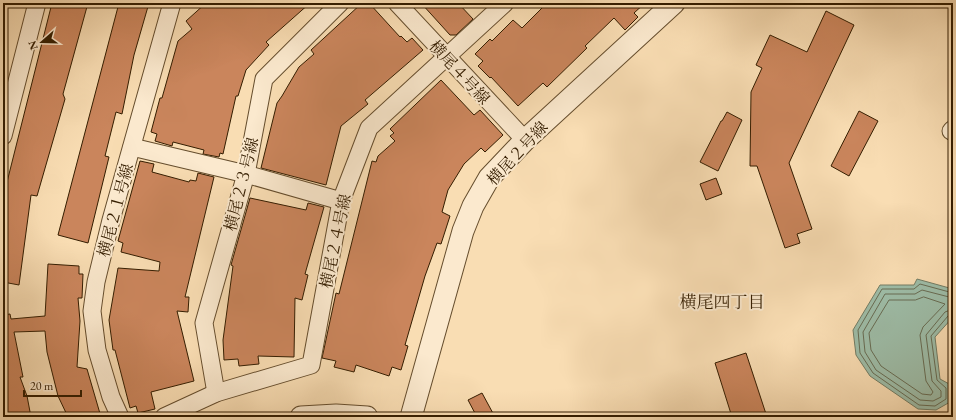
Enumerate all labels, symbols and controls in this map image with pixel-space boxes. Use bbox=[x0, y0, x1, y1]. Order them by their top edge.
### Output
north arrow bbox=[22, 22, 62, 62]
street label: 横尾４号線 bbox=[425, 36, 495, 109]
text: N bbox=[24, 39, 41, 52]
street label: 横尾２号線 bbox=[482, 117, 552, 190]
street label: 横尾２３号線 bbox=[220, 135, 263, 233]
street label: 横尾２１号線 bbox=[93, 161, 138, 259]
street label: 横尾２４号線 bbox=[315, 192, 356, 290]
district label: 横尾四丁目 bbox=[680, 291, 765, 313]
scale bar bbox=[24, 372, 81, 398]
text: 20 m bbox=[30, 378, 54, 394]

